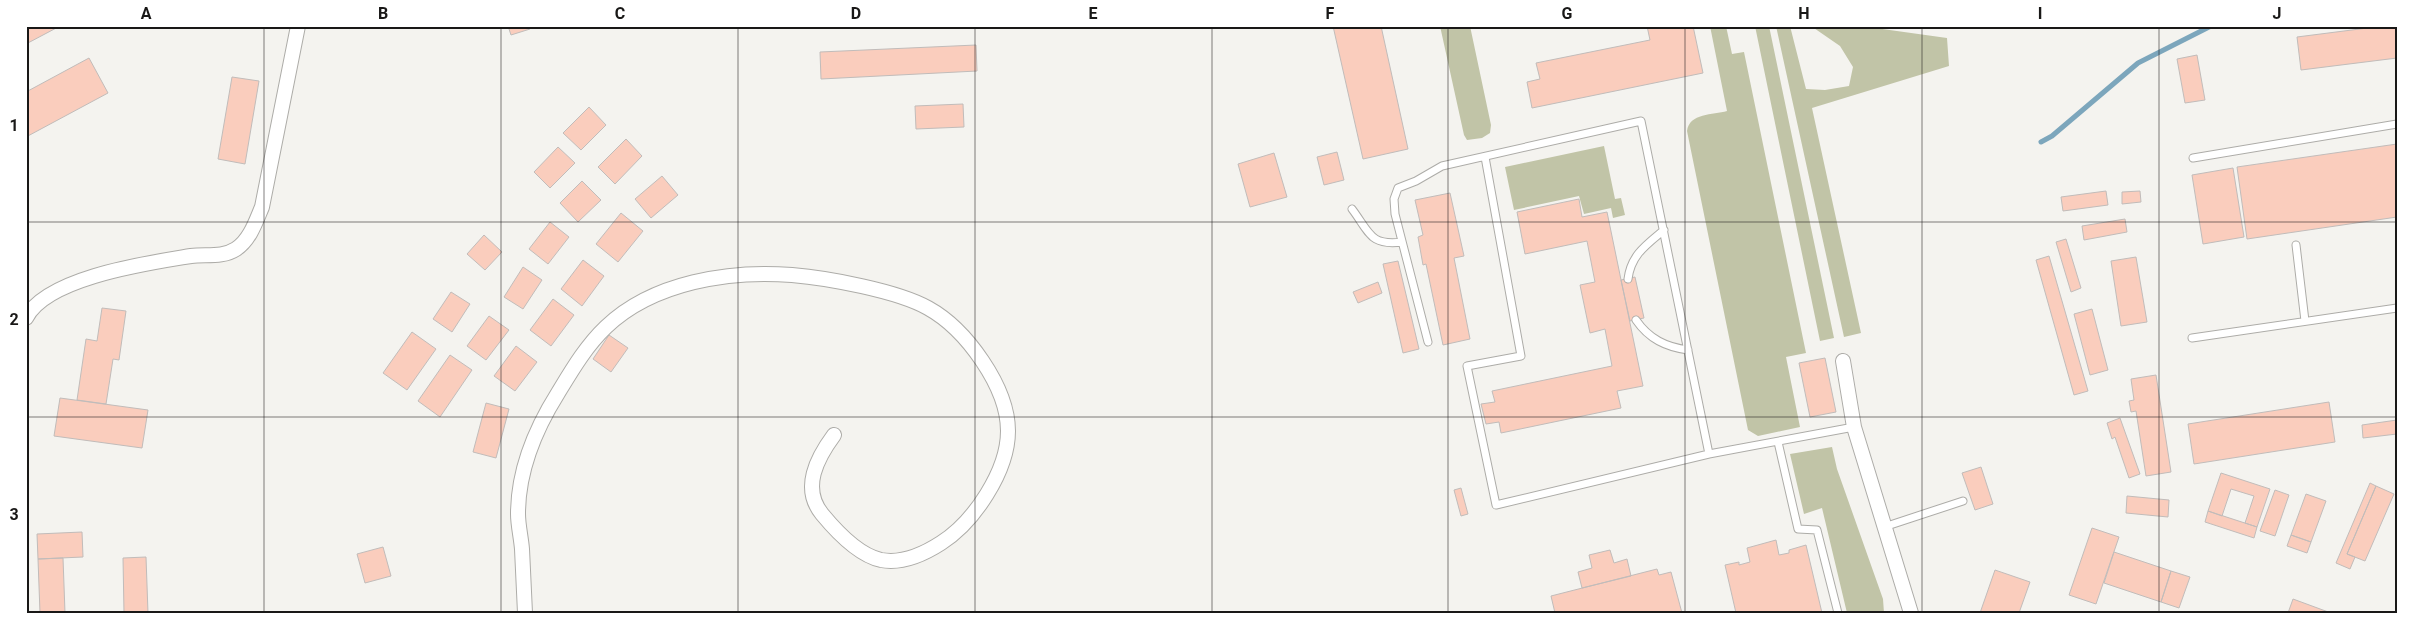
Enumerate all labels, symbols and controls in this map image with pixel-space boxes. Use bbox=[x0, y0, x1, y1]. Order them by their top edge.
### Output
text: A bbox=[141, 4, 152, 23]
text: B bbox=[378, 4, 388, 23]
text: C bbox=[615, 4, 625, 23]
text: D bbox=[851, 4, 861, 23]
text: E bbox=[1089, 4, 1098, 23]
text: F bbox=[1326, 4, 1335, 23]
text: G bbox=[1562, 4, 1573, 23]
text: H bbox=[1798, 4, 1810, 23]
text: I bbox=[2038, 4, 2042, 23]
text: J bbox=[2273, 4, 2281, 23]
text: 1 bbox=[9, 116, 19, 135]
text: 2 bbox=[9, 310, 19, 329]
text: 3 bbox=[9, 505, 19, 524]

